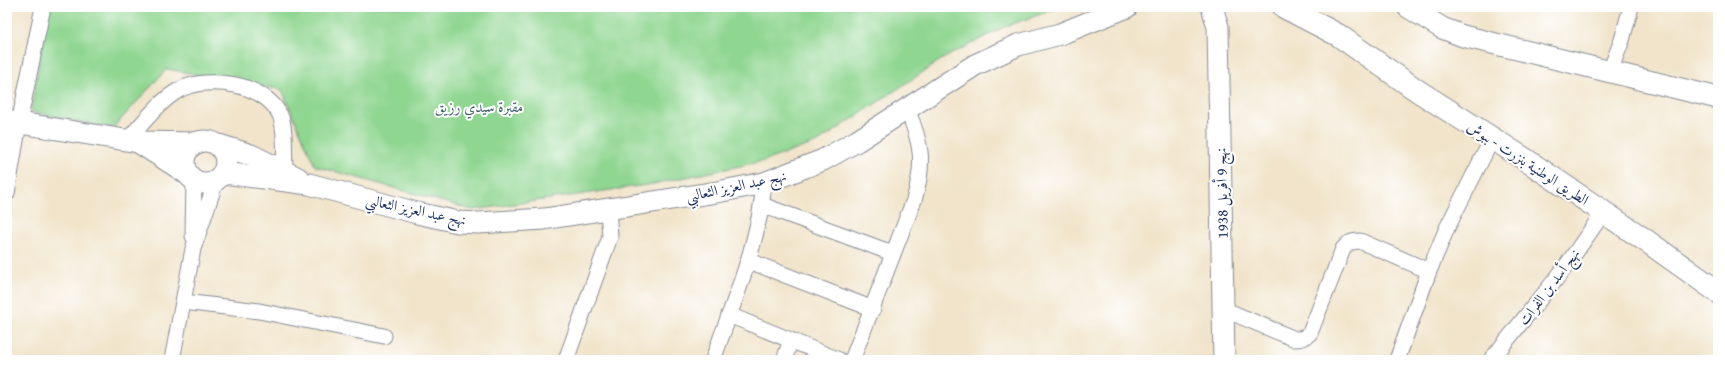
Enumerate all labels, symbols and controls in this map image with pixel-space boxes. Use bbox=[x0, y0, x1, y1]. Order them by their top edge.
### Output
park label: مقبرة سيدي رزيق bbox=[435, 96, 523, 119]
street label: الطريق الوطنية بنزرت - ببوش bbox=[1463, 115, 1593, 210]
street label: نهج 9 أفريل 1938 bbox=[1210, 147, 1237, 239]
street label: نهج عبد العزيز الثعالبي bbox=[684, 165, 789, 210]
street label: نهج عبد العزيز الثعالبي bbox=[363, 189, 468, 234]
street label: نهج أسد بن الفرات bbox=[1513, 244, 1588, 332]

